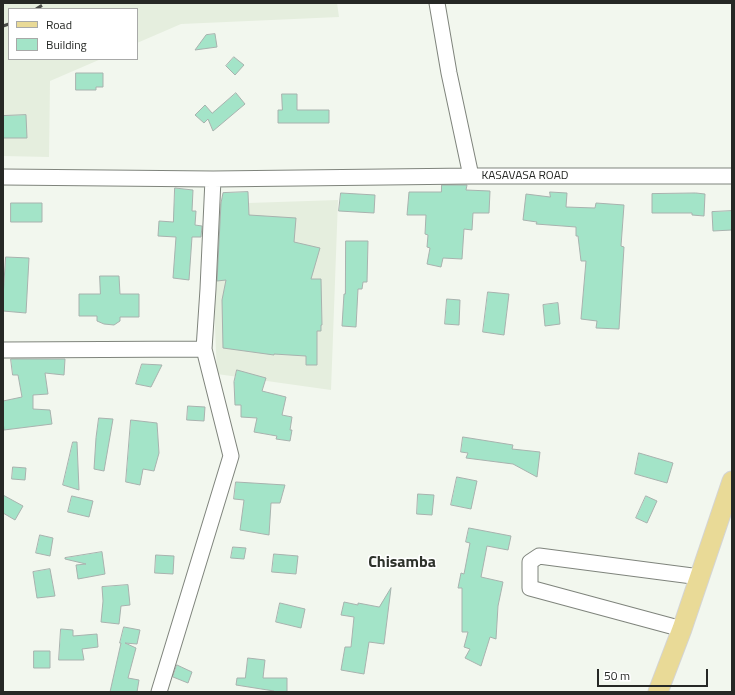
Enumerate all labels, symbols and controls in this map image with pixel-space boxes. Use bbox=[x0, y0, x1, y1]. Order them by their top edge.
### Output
legend bbox=[8, 8, 138, 60]
text: Road bbox=[46, 15, 72, 34]
text: Building bbox=[46, 35, 87, 54]
street label: KASAVASA ROAD bbox=[481, 169, 569, 183]
district label: Chisamba bbox=[368, 553, 436, 573]
scale bar bbox=[599, 661, 710, 687]
text: 50 m bbox=[604, 666, 630, 685]

